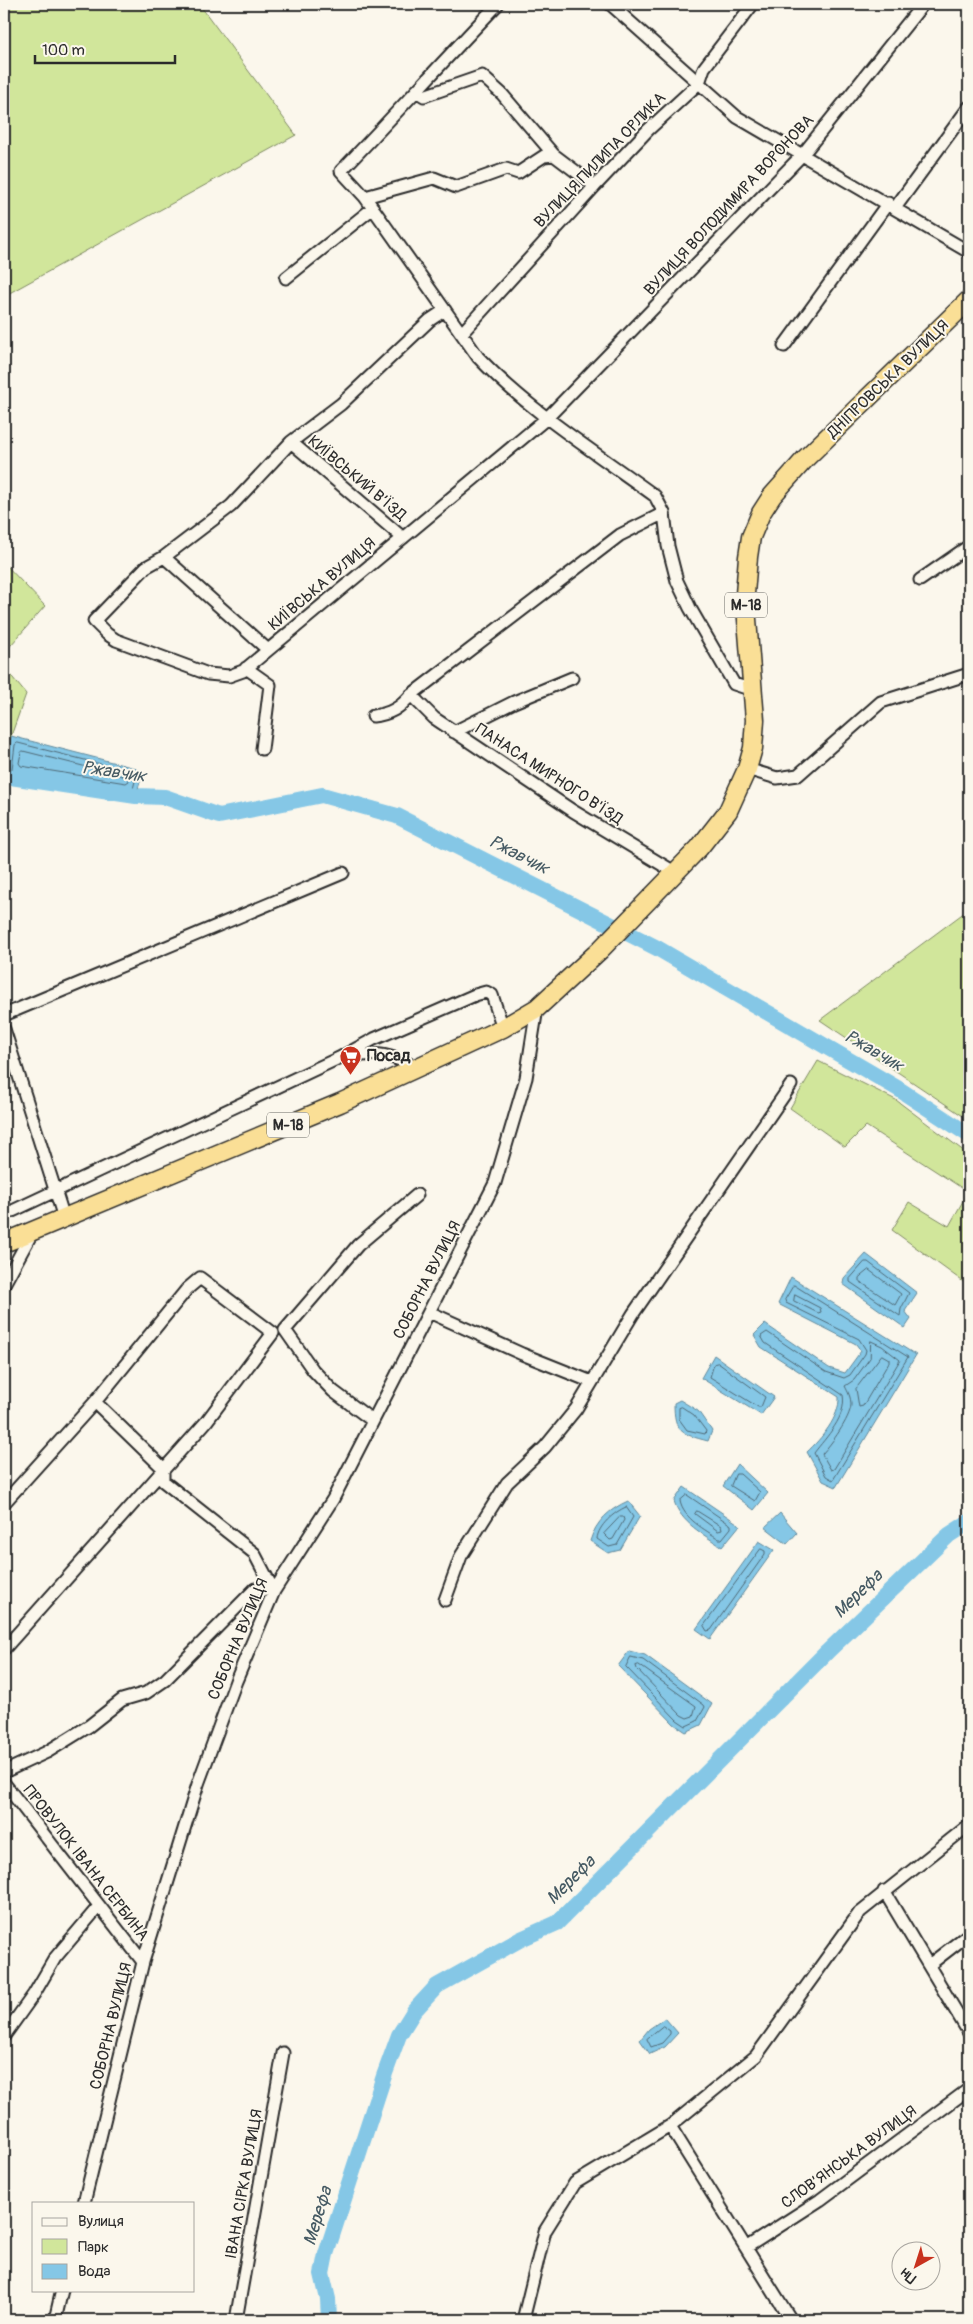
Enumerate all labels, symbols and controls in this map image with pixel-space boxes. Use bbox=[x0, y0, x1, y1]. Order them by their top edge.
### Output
scale bar bbox=[35, 32, 175, 64]
text: 100 m bbox=[42, 41, 85, 60]
street label: ВУЛИЦЯ ПИЛИПА ОРЛИКА bbox=[530, 88, 670, 232]
street label: ВУЛИЦЯ ВОЛОДИМИРА ВОРОНОВА bbox=[640, 110, 818, 300]
street label: ДНІПРОВСЬКА ВУЛИЦЯ bbox=[822, 316, 953, 443]
street label: КИЇВСЬКИЙ В’ЇЗД bbox=[304, 431, 411, 525]
street label: КИЇВСЬКА ВУЛИЦЯ bbox=[264, 533, 380, 635]
road number: М-18 bbox=[725, 592, 767, 618]
street label: ПАНАСА МИРНОГО В'ЇЗД bbox=[471, 719, 627, 829]
water label: Ржавчик bbox=[81, 756, 149, 788]
water label: Ржавчик bbox=[485, 830, 554, 881]
water label: Ржавчик bbox=[840, 1025, 909, 1078]
supermarket icon: Посад bbox=[339, 1044, 363, 1075]
place label: Посад bbox=[367, 1046, 411, 1066]
road number: М-18 bbox=[267, 1112, 309, 1138]
street label: СОБОРНА ВУЛИЦЯ bbox=[389, 1217, 465, 1343]
water label: Мерефа bbox=[828, 1564, 889, 1623]
street label: СОБОРНА ВУЛИЦЯ bbox=[203, 1575, 273, 1703]
street label: ПРОВУЛОК ІВАНА СЕРБИНА bbox=[19, 1781, 153, 1945]
water label: Мерефа bbox=[542, 1849, 602, 1909]
street label: СОБОРНА ВУЛИЦЯ bbox=[86, 1960, 136, 2092]
street label: СЛОВ’ЯНСЬКА ВУЛИЦЯ bbox=[777, 2101, 921, 2213]
street label: ІВАНА СІРКА ВУЛИЦЯ bbox=[221, 2108, 267, 2260]
water label: Мерефа bbox=[298, 2182, 338, 2248]
legend bbox=[32, 2202, 195, 2292]
text: Вулиця bbox=[78, 2212, 124, 2231]
text: Парк bbox=[78, 2238, 109, 2257]
north arrow bbox=[890, 2242, 940, 2292]
text: Вода bbox=[78, 2262, 111, 2281]
text: Пн bbox=[897, 2264, 919, 2287]

